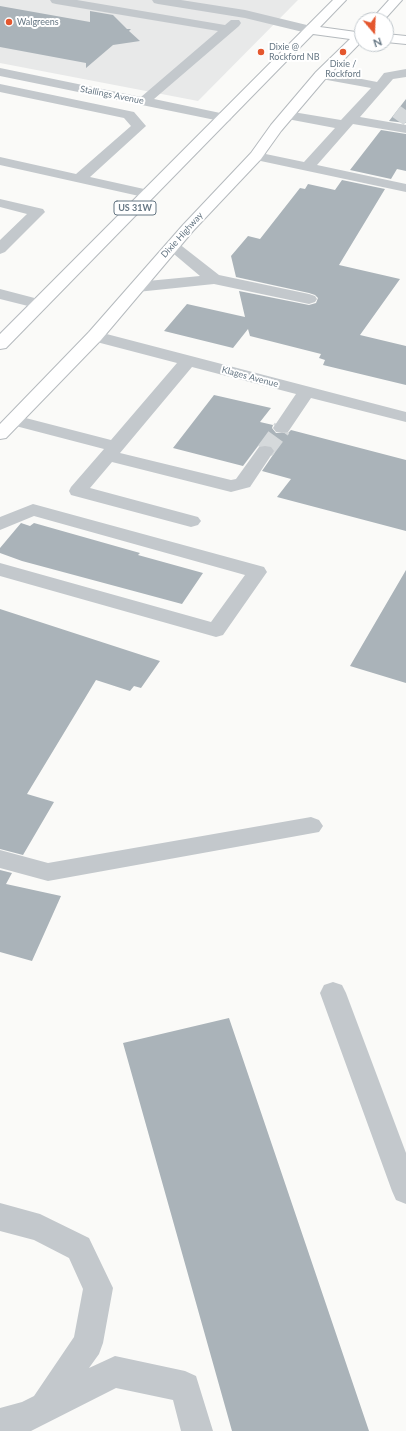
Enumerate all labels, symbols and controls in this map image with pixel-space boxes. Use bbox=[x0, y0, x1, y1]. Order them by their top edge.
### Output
north arrow bbox=[354, 12, 394, 52]
marker: Walgreens bbox=[4, 17, 14, 27]
place label: Walgreens bbox=[17, 17, 59, 27]
text: N bbox=[372, 35, 384, 50]
place label: Dixie @ Rockford NB bbox=[269, 42, 320, 63]
marker: Dixie @ Rockford NB bbox=[256, 47, 266, 57]
marker: Dixie / Rockford bbox=[338, 47, 348, 57]
place label: Dixie / Rockford bbox=[325, 59, 361, 80]
street label: Stallings Avenue bbox=[79, 84, 145, 106]
road number: US 31W bbox=[114, 201, 156, 215]
street label: Dixie Highway bbox=[159, 210, 205, 260]
street label: Klages Avenue bbox=[221, 364, 279, 390]

